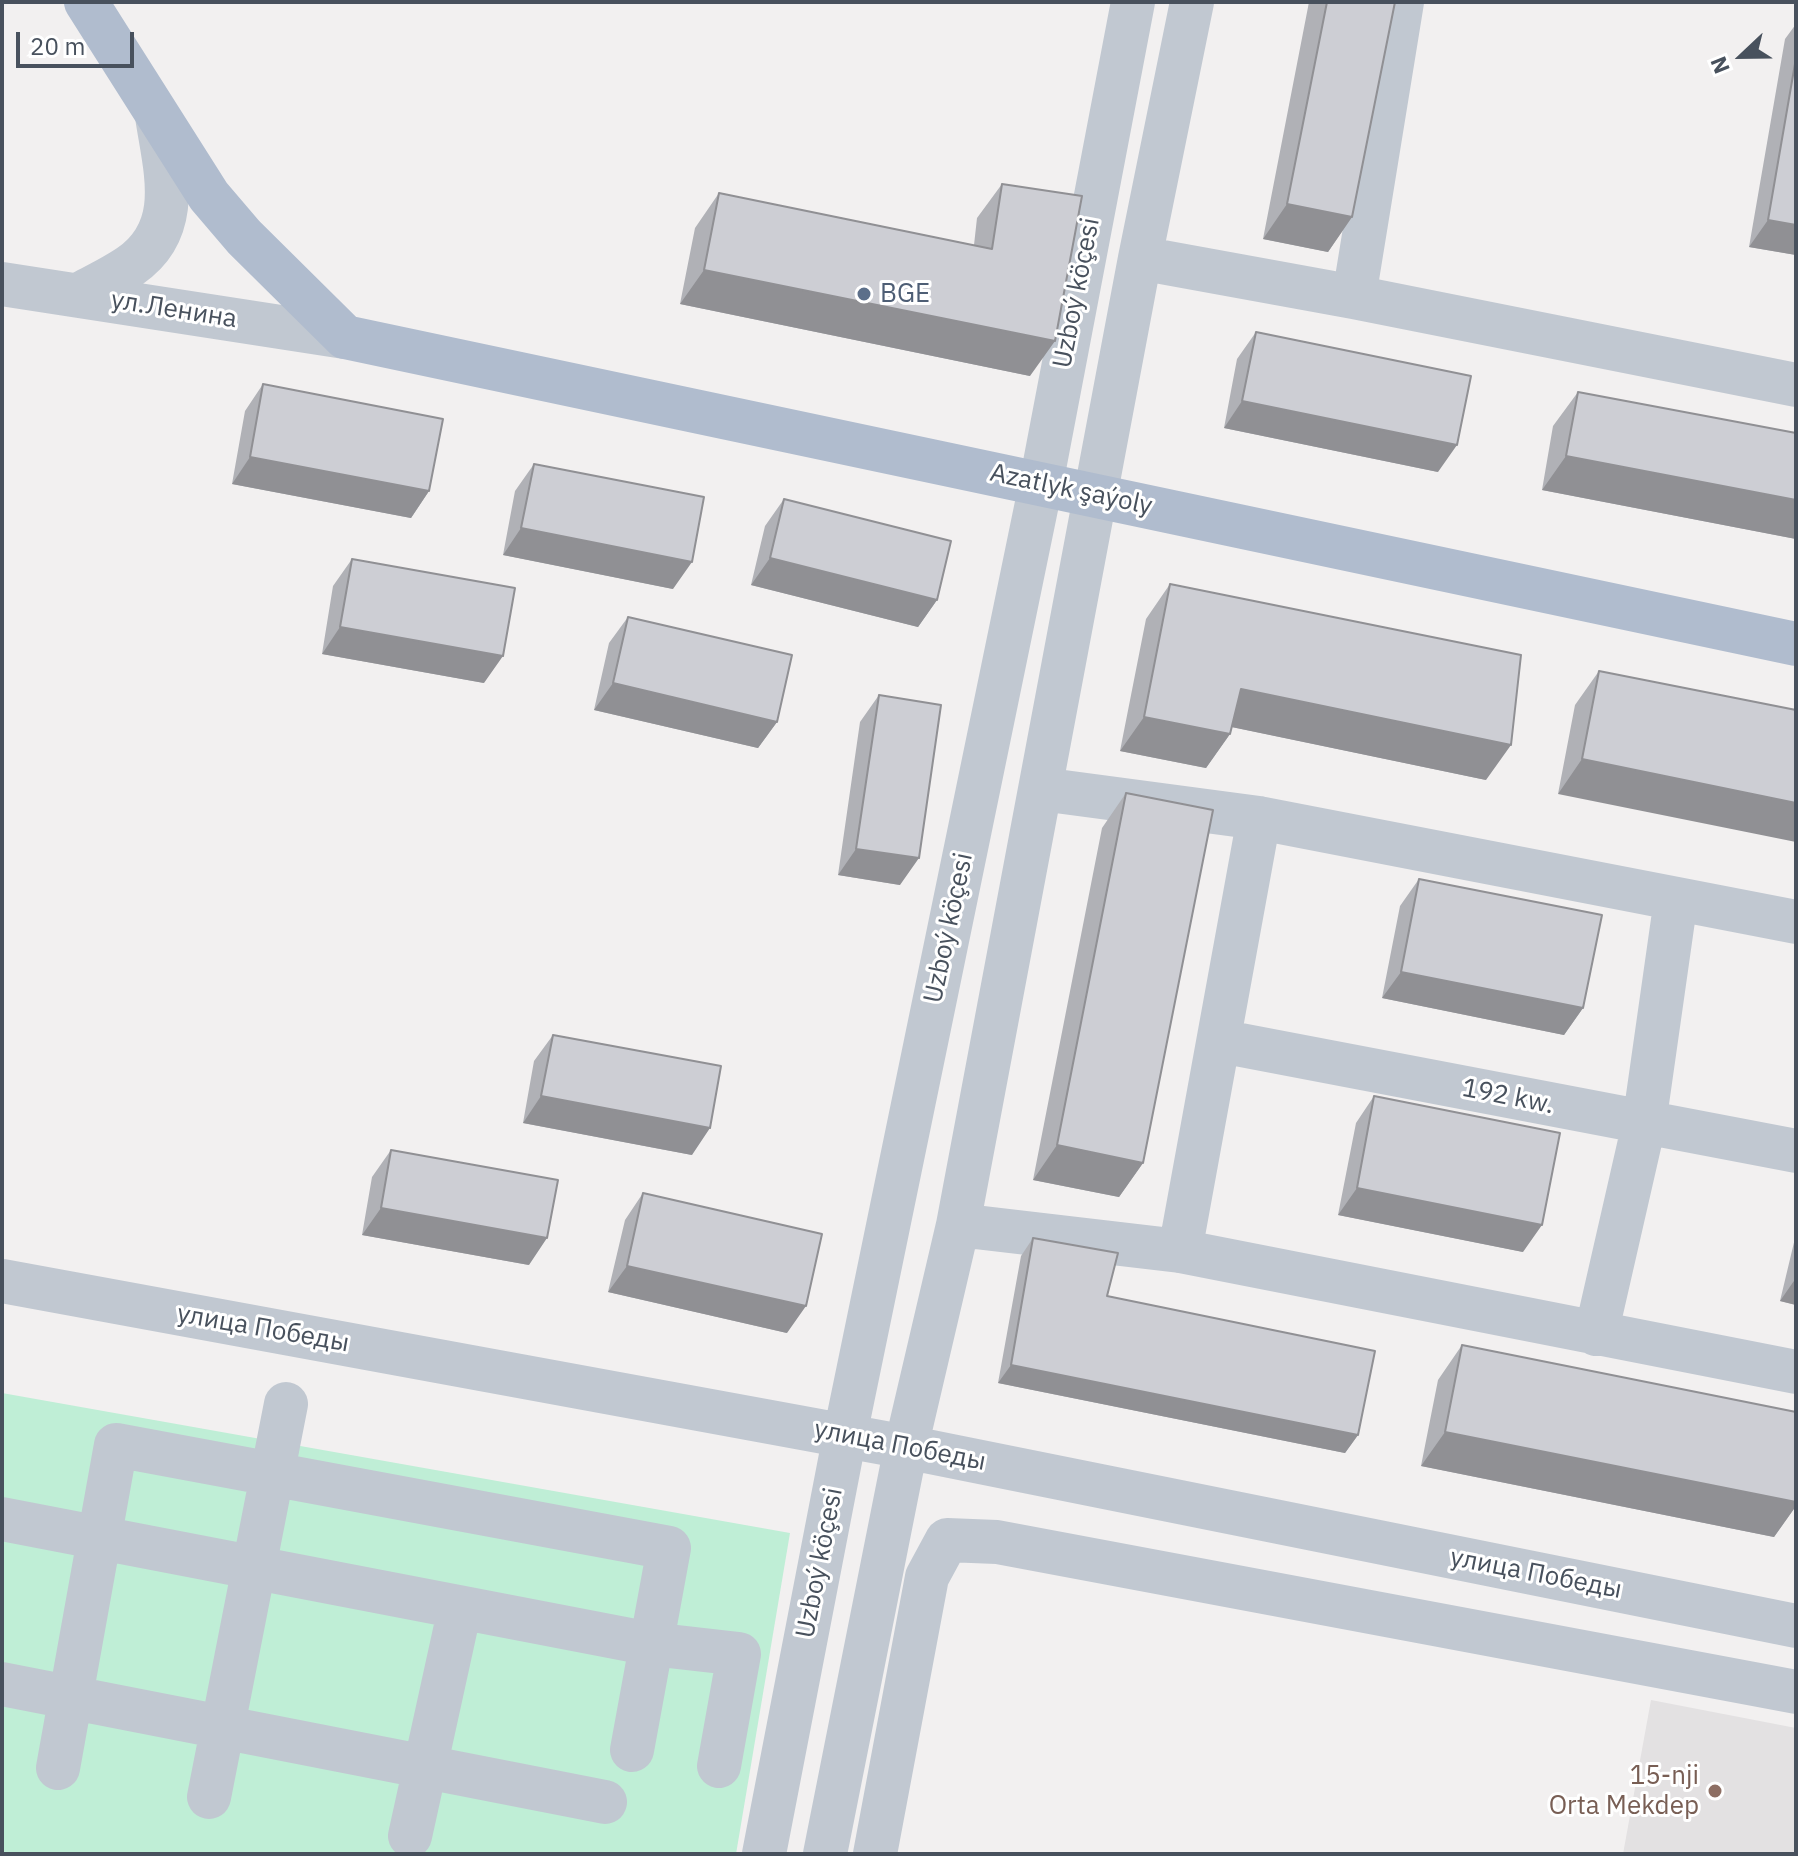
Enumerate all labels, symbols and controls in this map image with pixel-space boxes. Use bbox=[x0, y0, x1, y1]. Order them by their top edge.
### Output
scale bar bbox=[20, 16, 138, 66]
north arrow bbox=[1702, 16, 1782, 96]
text: 20 m bbox=[30, 30, 85, 62]
text: N bbox=[1703, 52, 1736, 78]
street label: Uzboý köçesi bbox=[1047, 215, 1107, 371]
place label: BGE bbox=[880, 278, 930, 310]
street label: ул.Ленина bbox=[109, 285, 239, 335]
marker: BGE bbox=[855, 285, 873, 303]
street label: Azatlyk şaýoly bbox=[987, 458, 1155, 522]
street label: Uzboý köçesi bbox=[918, 850, 980, 1006]
street label: 192 kw. bbox=[1459, 1073, 1557, 1121]
street label: улица Победы bbox=[175, 1299, 351, 1359]
street label: улица Победы bbox=[812, 1414, 988, 1478]
street label: Uzboý köçesi bbox=[790, 1485, 850, 1641]
street label: улица Победы bbox=[1448, 1542, 1624, 1606]
place label: 15-nji Orta Mekdep bbox=[1549, 1760, 1699, 1822]
marker: 15-nji Orta Mekdep bbox=[1706, 1782, 1724, 1800]

